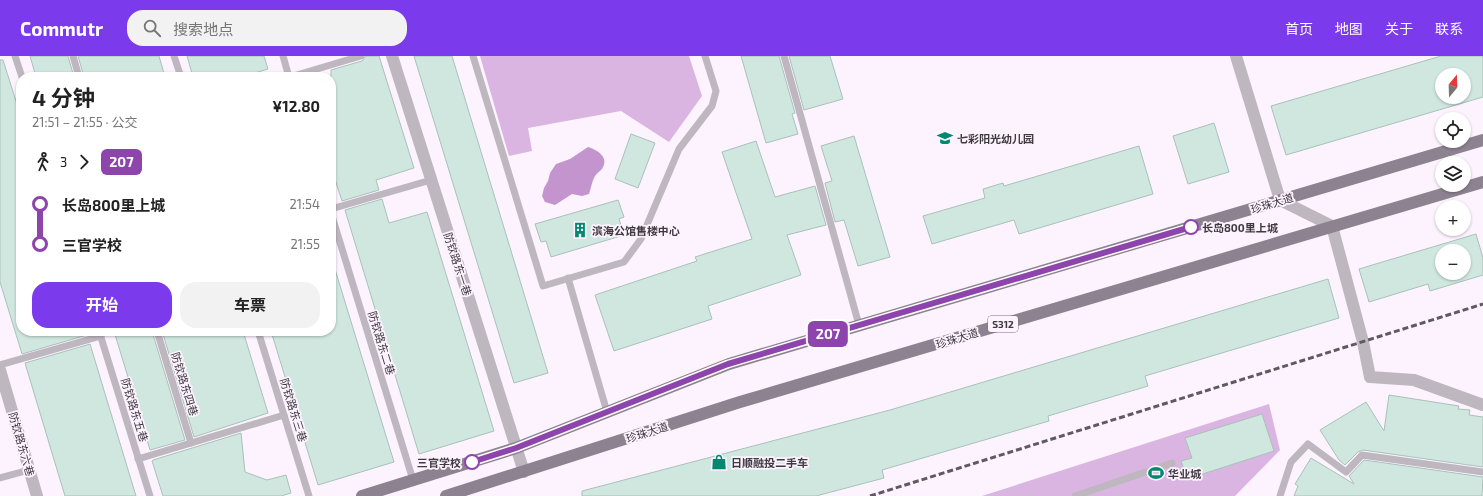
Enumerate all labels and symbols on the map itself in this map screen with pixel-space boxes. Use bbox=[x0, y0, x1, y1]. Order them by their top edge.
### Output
north arrow bbox=[1435, 68, 1471, 104]
school or university icon: 七彩阳光幼儿园 bbox=[936, 129, 954, 147]
place label: 七彩阳光幼儿园 bbox=[957, 132, 1034, 145]
street label: 珍珠大道 bbox=[1249, 190, 1295, 216]
marker: 长岛800里上城 bbox=[1183, 219, 1199, 235]
building icon: 滨海公馆售楼中心 bbox=[571, 221, 589, 239]
place label: 长岛800里上城 bbox=[1202, 221, 1279, 234]
place label: 滨海公馆售楼中心 bbox=[592, 224, 680, 237]
street label: 防钦路东一巷 bbox=[442, 231, 474, 297]
street label: 防钦路东二巷 bbox=[366, 310, 398, 376]
road number: S312 bbox=[988, 316, 1018, 332]
line badge: 207 bbox=[805, 321, 851, 347]
street label: 珍珠大道 bbox=[934, 325, 980, 351]
street label: 防钦路东四巷 bbox=[169, 351, 201, 417]
street label: 防钦路东五巷 bbox=[119, 377, 151, 443]
street label: 防钦路东三巷 bbox=[278, 377, 310, 443]
street label: 防钦路东六巷 bbox=[7, 410, 37, 478]
street label: 珍珠大道 bbox=[624, 419, 670, 445]
shop icon: 日顺融投二手车 bbox=[710, 453, 728, 471]
marker: 三官学校 bbox=[464, 454, 480, 470]
place label: 三官学校 bbox=[417, 456, 461, 469]
place label: 日顺融投二手车 bbox=[731, 456, 808, 469]
sports icon: 华业城 bbox=[1147, 464, 1165, 482]
place label: 华业城 bbox=[1168, 467, 1202, 480]

